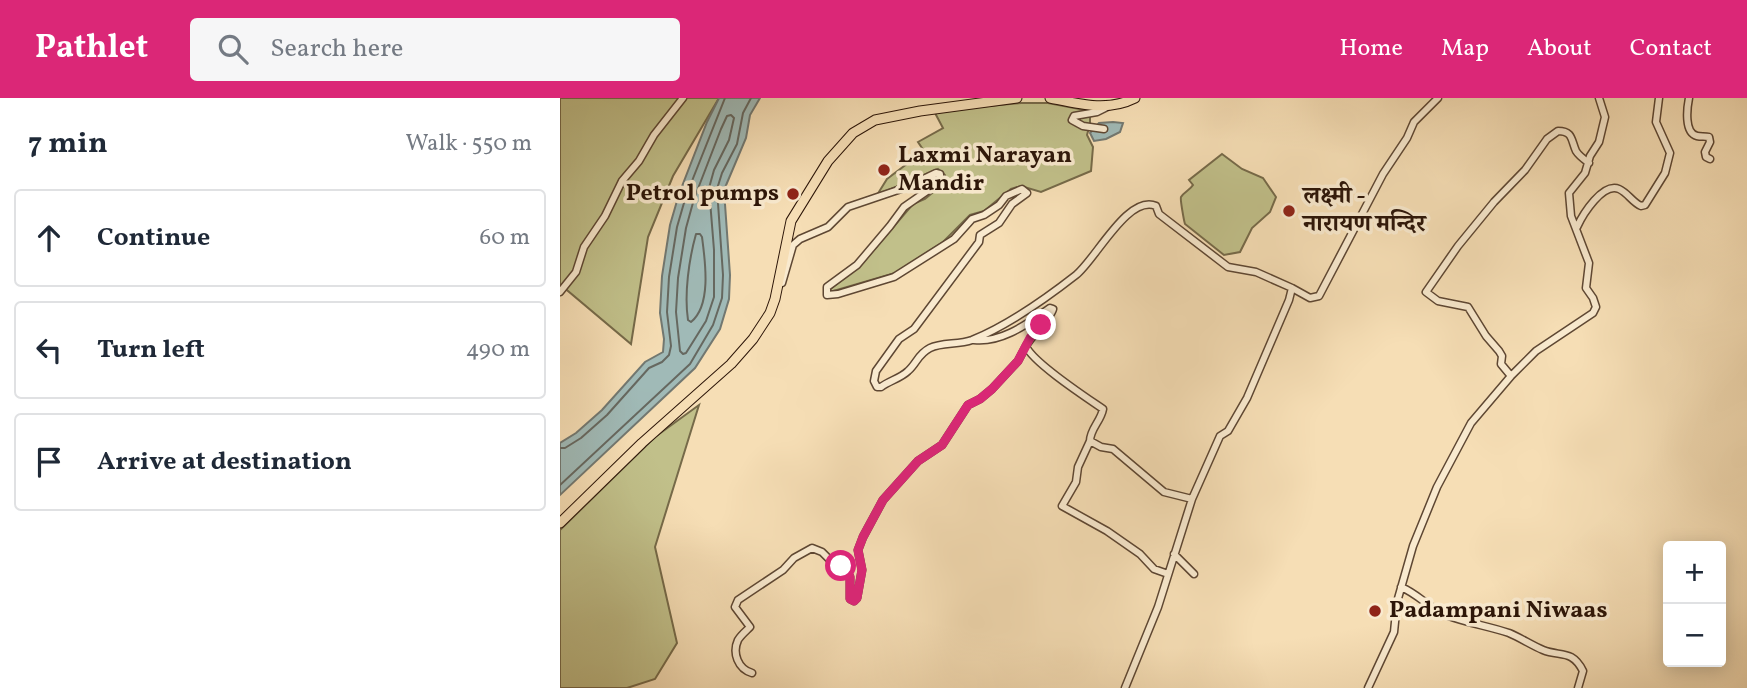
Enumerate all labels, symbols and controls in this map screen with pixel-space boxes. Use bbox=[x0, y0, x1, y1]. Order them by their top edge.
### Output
search box bbox=[190, 18, 680, 81]
text: Pathlet bbox=[35, 26, 148, 72]
icon: search bbox=[214, 30, 252, 68]
text: Search here bbox=[270, 31, 403, 67]
text: Home bbox=[1339, 32, 1403, 66]
text: Map bbox=[1441, 32, 1489, 66]
text: About bbox=[1527, 32, 1592, 66]
text: Contact bbox=[1630, 32, 1712, 66]
text: 7 min bbox=[28, 123, 108, 165]
text: Walk · 550 m bbox=[406, 128, 532, 160]
place label: Laxmi Narayan Mandir bbox=[898, 139, 1072, 201]
marker: Laxmi Narayan Mandir bbox=[876, 162, 892, 178]
place label: Petrol pumps bbox=[626, 177, 779, 211]
place label: लक्ष्मी - नारायण मन्दिर bbox=[1301, 180, 1428, 242]
marker: Petrol pumps bbox=[785, 186, 801, 202]
marker: लक्ष्मी - नारायण मन्दिर bbox=[1281, 203, 1297, 219]
icon: ahead bbox=[30, 219, 68, 257]
text: Continue bbox=[97, 220, 210, 256]
text: 60 m bbox=[480, 222, 530, 254]
route end bbox=[1025, 309, 1056, 340]
icon: left bbox=[30, 331, 68, 369]
text: Turn left bbox=[97, 332, 205, 368]
text: 490 m bbox=[466, 334, 530, 366]
icon: arrive bbox=[30, 443, 68, 481]
text: Arrive at destination bbox=[97, 444, 352, 480]
map controls bbox=[1663, 541, 1726, 667]
button: + bbox=[1663, 541, 1726, 604]
route start bbox=[825, 550, 856, 581]
place label: Padampani Niwaas bbox=[1389, 594, 1608, 628]
marker: Padampani Niwaas bbox=[1367, 603, 1383, 619]
button: − bbox=[1663, 604, 1726, 667]

